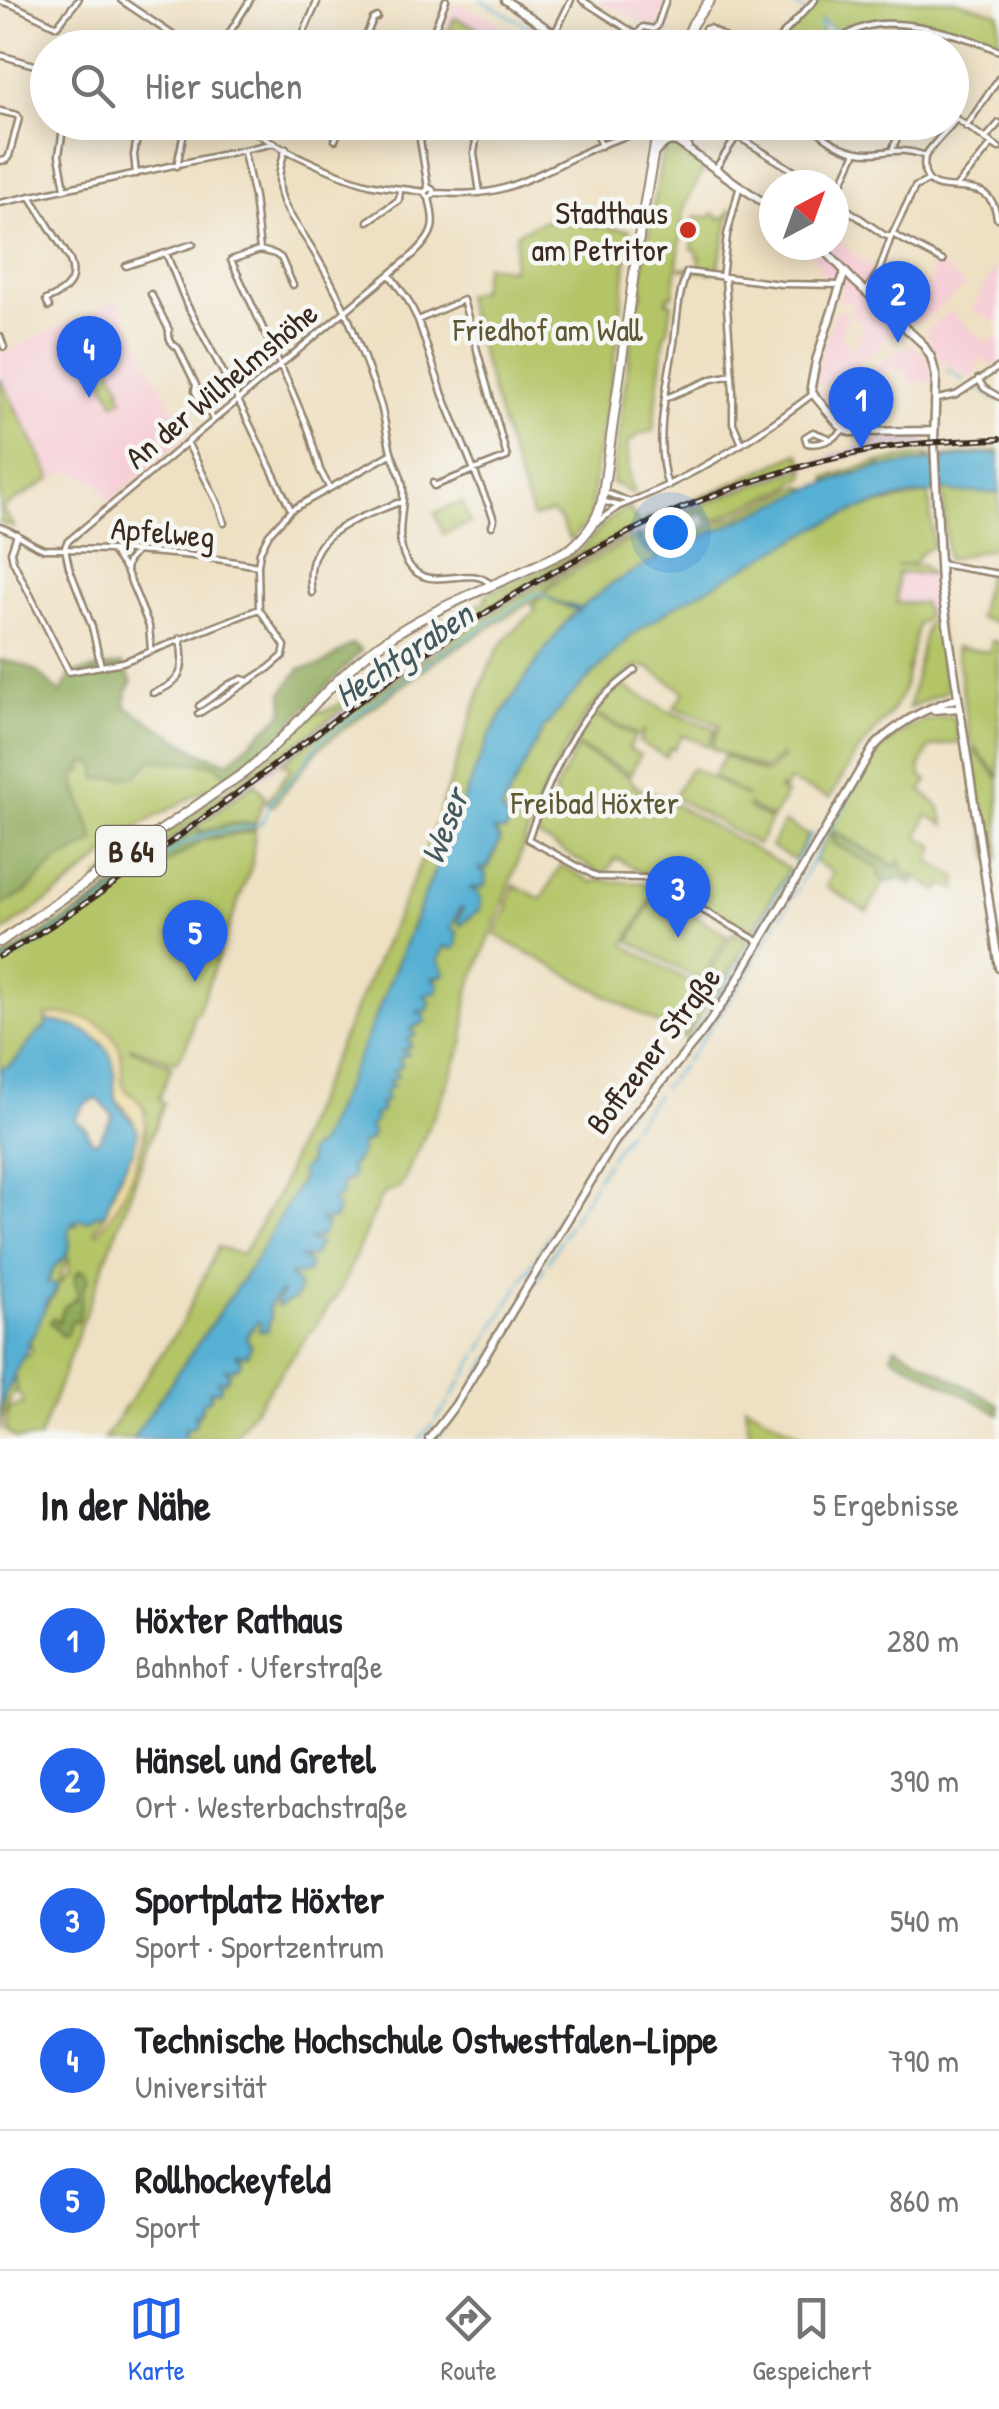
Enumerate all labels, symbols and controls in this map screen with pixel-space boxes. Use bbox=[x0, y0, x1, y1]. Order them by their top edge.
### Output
search box bbox=[30, 30, 969, 140]
icon: search bbox=[65, 58, 120, 113]
text: Hier suchen bbox=[145, 59, 303, 111]
north arrow bbox=[759, 170, 849, 260]
place label: Stadthaus am Petritor bbox=[531, 191, 668, 271]
marker: Stadthaus am Petritor bbox=[677, 219, 699, 241]
pin: 2 bbox=[866, 260, 930, 343]
street label: An der Wilhelmshöhe bbox=[116, 292, 327, 478]
park label: Friedhof am Wall bbox=[452, 308, 643, 351]
pin: 4 bbox=[56, 316, 122, 398]
pin: 1 bbox=[828, 366, 894, 449]
street label: Apfelweg bbox=[109, 506, 217, 558]
your location bbox=[645, 507, 696, 558]
water label: Hechtgraben bbox=[325, 589, 484, 718]
water label: Weser bbox=[408, 778, 481, 870]
park label: Freibad Höxter bbox=[510, 781, 679, 824]
road number: B 64 bbox=[96, 826, 166, 876]
pin: 3 bbox=[646, 856, 710, 938]
pin: 5 bbox=[162, 900, 228, 982]
street label: Boffzener Straße bbox=[576, 957, 730, 1143]
text: In der Nähe bbox=[40, 1476, 211, 1533]
text: 5 Ergebnisse bbox=[812, 1483, 959, 1526]
text: Höxter Rathaus bbox=[135, 1593, 343, 1645]
text: 1 bbox=[67, 1619, 78, 1662]
text: 280 m bbox=[887, 1619, 959, 1662]
text: Bahnhof · Uferstraße bbox=[135, 1645, 383, 1688]
text: Hänsel und Gretel bbox=[135, 1733, 376, 1785]
text: 2 bbox=[65, 1759, 80, 1802]
text: 390 m bbox=[889, 1759, 959, 1802]
text: Ort · Westerbachstraße bbox=[135, 1785, 408, 1828]
text: Sportplatz Höxter bbox=[135, 1873, 384, 1925]
text: 3 bbox=[65, 1899, 80, 1942]
text: 540 m bbox=[890, 1899, 959, 1942]
text: Sport · Sportzentrum bbox=[135, 1925, 384, 1968]
text: Technische Hochschule Ostwestfalen-Lippe bbox=[135, 2013, 718, 2065]
text: 4 bbox=[66, 2039, 79, 2082]
text: 790 m bbox=[888, 2039, 959, 2082]
text: Universität bbox=[135, 2065, 266, 2108]
text: Rollhockeyfeld bbox=[135, 2153, 331, 2205]
text: 5 bbox=[66, 2179, 79, 2222]
text: 860 m bbox=[889, 2179, 959, 2222]
text: Sport bbox=[135, 2205, 200, 2248]
tab: Karte bbox=[128, 2291, 185, 2389]
tab: Route bbox=[441, 2291, 497, 2389]
tab: Gespeichert bbox=[752, 2291, 871, 2389]

